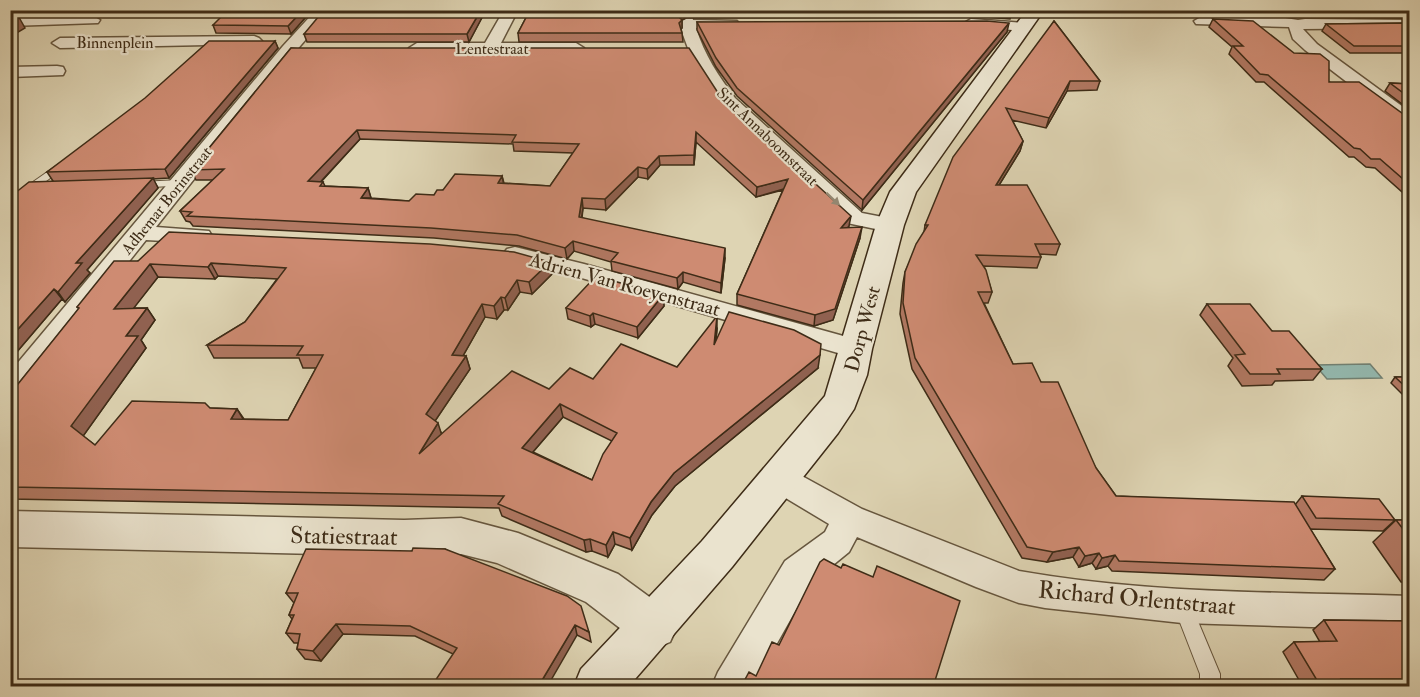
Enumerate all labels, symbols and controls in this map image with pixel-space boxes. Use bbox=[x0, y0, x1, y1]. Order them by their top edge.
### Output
street label: Binnenplein bbox=[76, 33, 154, 54]
street label: Lentestraat bbox=[455, 39, 529, 59]
street label: Sint Annaboomstraat bbox=[712, 83, 822, 190]
street label: Adhemar Borinstraat bbox=[117, 143, 216, 259]
one-way arrow bbox=[826, 191, 840, 205]
street label: Adrien Van Roeyenstraat bbox=[526, 247, 723, 322]
street label: Dorp West bbox=[839, 283, 887, 375]
street label: Statiestraat bbox=[290, 520, 398, 553]
street label: Richard Orlentstraat bbox=[1037, 574, 1237, 623]

